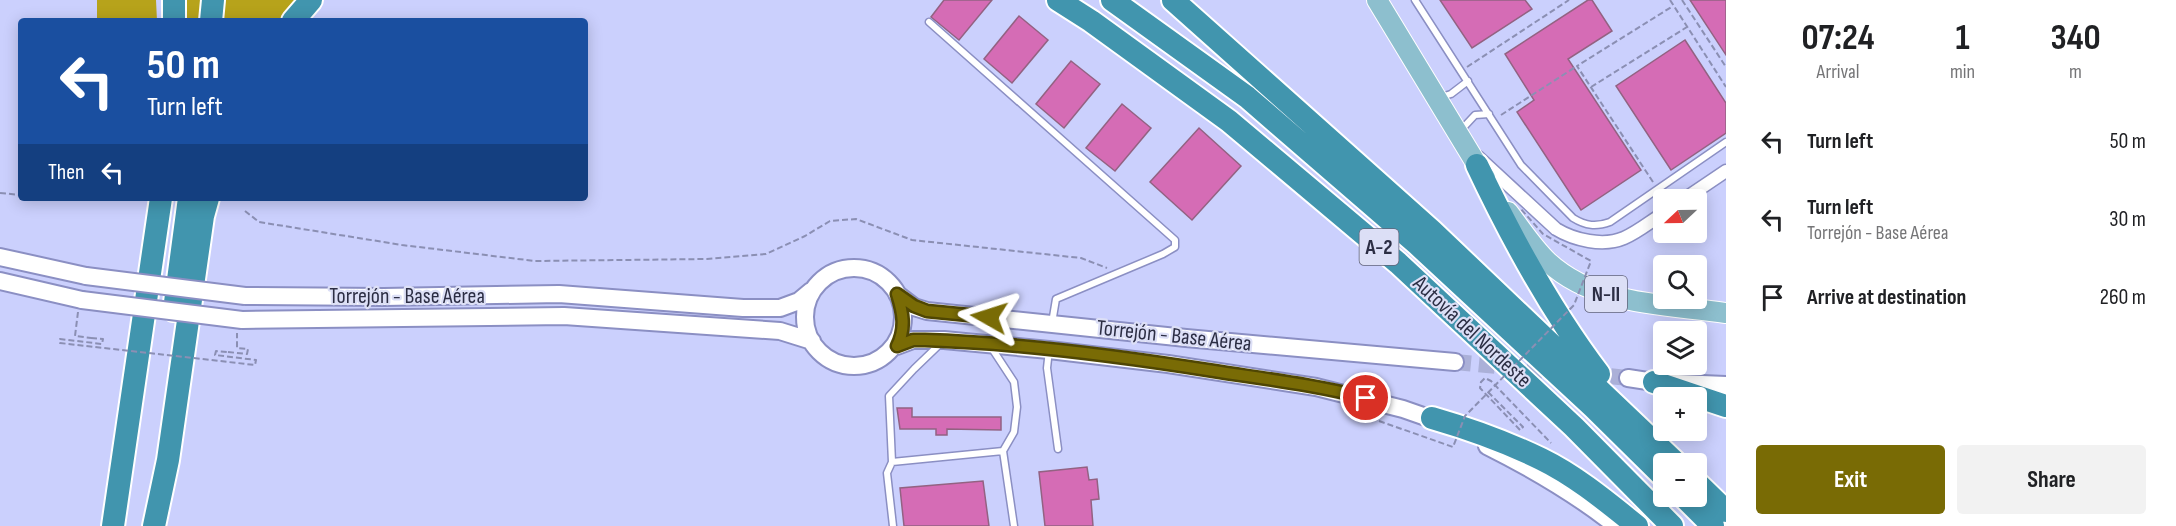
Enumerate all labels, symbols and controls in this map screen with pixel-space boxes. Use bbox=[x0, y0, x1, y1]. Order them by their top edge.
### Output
text: 07:24 bbox=[1801, 17, 1874, 60]
text: 1 bbox=[1955, 17, 1970, 60]
text: 340 bbox=[2050, 17, 2101, 60]
text: 50 m bbox=[147, 40, 220, 91]
icon: left bbox=[48, 42, 126, 120]
text: Arrival bbox=[1816, 60, 1859, 84]
text: min bbox=[1950, 60, 1975, 84]
text: m bbox=[2069, 60, 2082, 84]
text: Turn left bbox=[147, 91, 223, 123]
icon: left bbox=[1756, 125, 1789, 158]
text: Turn left bbox=[1807, 128, 1873, 155]
text: 50 m bbox=[2110, 128, 2146, 155]
icon: left bbox=[96, 156, 129, 189]
text: Then bbox=[48, 159, 84, 186]
north arrow bbox=[1653, 189, 1707, 243]
map controls bbox=[1653, 189, 1707, 507]
text: Turn left bbox=[1807, 194, 1873, 221]
icon: left bbox=[1756, 203, 1789, 236]
text: 30 m bbox=[2109, 206, 2146, 233]
text: Torrejón - Base Aérea bbox=[1807, 221, 1949, 245]
road number: A-2 bbox=[1360, 229, 1398, 265]
button: search bbox=[1653, 255, 1707, 309]
street label: Autovía del Nordeste bbox=[1407, 270, 1537, 394]
road number: N-II bbox=[1585, 276, 1627, 312]
icon: arrive bbox=[1756, 281, 1789, 314]
street label: Torrejón - Base Aérea bbox=[329, 283, 485, 310]
text: Arrive at destination bbox=[1807, 284, 1966, 311]
text: 260 m bbox=[2100, 284, 2146, 311]
position arrow bbox=[957, 285, 1021, 349]
street label: Torrejón - Base Aérea bbox=[1095, 314, 1253, 358]
button: layers bbox=[1653, 321, 1707, 375]
pin bbox=[1340, 372, 1391, 423]
icon: arrive bbox=[1349, 381, 1382, 414]
button: + bbox=[1653, 387, 1707, 441]
button: Exit bbox=[1756, 445, 1945, 514]
button: Share bbox=[1957, 445, 2146, 514]
button: − bbox=[1653, 453, 1707, 507]

